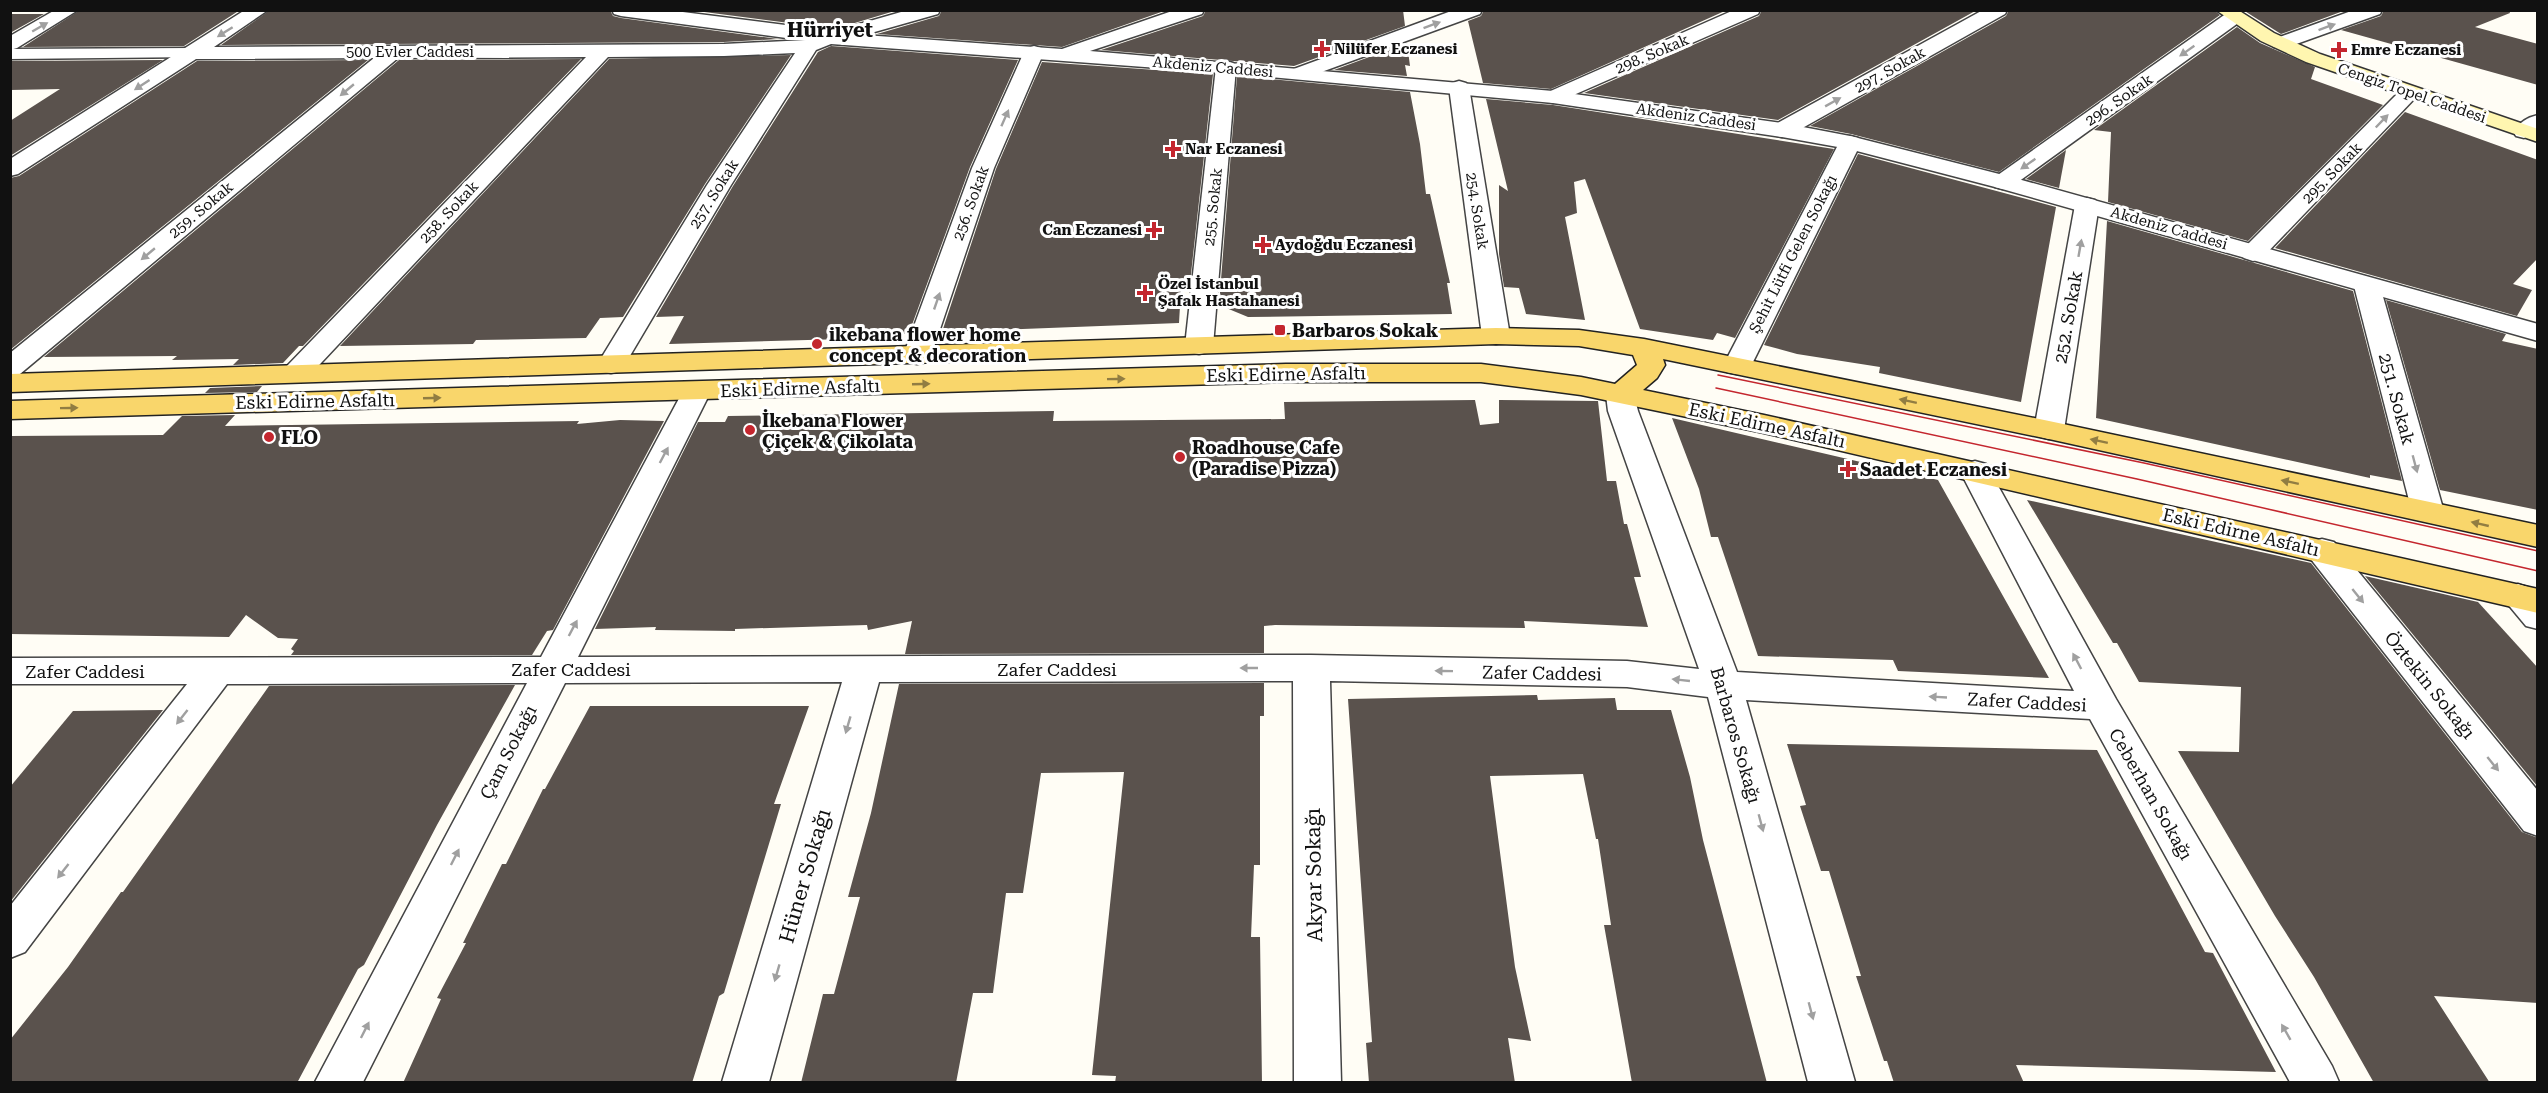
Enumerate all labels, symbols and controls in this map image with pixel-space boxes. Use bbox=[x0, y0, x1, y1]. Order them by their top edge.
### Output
district label: Hürriyet bbox=[787, 18, 873, 42]
one-way arrow bbox=[1423, 20, 1441, 30]
one-way arrow bbox=[2318, 21, 2336, 31]
one-way arrow bbox=[32, 22, 49, 32]
one-way arrow bbox=[217, 26, 233, 37]
street label: 298. Sokak bbox=[1612, 30, 1692, 78]
place label: Nilüfer Eczanesi bbox=[1334, 40, 1458, 58]
place label: Emre Eczanesi bbox=[2351, 41, 2461, 59]
marker: Nilüfer Eczanesi bbox=[1315, 42, 1329, 56]
street label: 500 Evler Caddesi bbox=[346, 43, 474, 61]
street label: 297. Sokak bbox=[1851, 43, 1929, 97]
marker: Emre Eczanesi bbox=[2332, 43, 2346, 57]
one-way arrow bbox=[2179, 45, 2195, 57]
street label: Akdeniz Caddesi bbox=[1152, 53, 1274, 81]
street label: Cengiz Topel Caddesi bbox=[2336, 59, 2489, 127]
street label: 296. Sokak bbox=[2082, 70, 2157, 130]
one-way arrow bbox=[134, 79, 151, 90]
one-way arrow bbox=[340, 83, 355, 96]
one-way arrow bbox=[1825, 97, 1842, 107]
street label: Akdeniz Caddesi bbox=[1635, 100, 1757, 134]
one-way arrow bbox=[1000, 110, 1009, 127]
one-way arrow bbox=[2375, 113, 2389, 128]
street label: 295. Sokak bbox=[2298, 138, 2366, 207]
place label: Nar Eczanesi bbox=[1185, 140, 1282, 158]
marker: Nar Eczanesi bbox=[1166, 142, 1180, 156]
street label: 257. Sokak bbox=[686, 156, 743, 232]
one-way arrow bbox=[2020, 158, 2036, 170]
street label: 256. Sokak bbox=[949, 163, 993, 243]
street label: 255. Sokak bbox=[1200, 167, 1226, 247]
street label: 254. Sokak bbox=[1462, 171, 1492, 252]
street label: Şehit Lütfi Gelen Sokağı bbox=[1745, 172, 1841, 336]
street label: 258. Sokak bbox=[416, 177, 483, 247]
street label: 259. Sokak bbox=[165, 178, 237, 242]
street label: Akdeniz Caddesi bbox=[2108, 203, 2230, 253]
place label: Can Eczanesi bbox=[1042, 221, 1142, 239]
marker: Can Eczanesi bbox=[1147, 223, 1161, 237]
place label: Aydoğdu Eczanesi bbox=[1275, 236, 1413, 254]
marker: Aydoğdu Eczanesi bbox=[1256, 238, 1270, 252]
one-way arrow bbox=[2076, 238, 2085, 257]
one-way arrow bbox=[140, 248, 156, 261]
street label: 252. Sokak bbox=[2050, 269, 2086, 365]
place label: Özel İstanbul Şafak Hastahanesi bbox=[1158, 274, 1300, 310]
marker: Özel İstanbul Şafak Hastahanesi bbox=[1136, 284, 1154, 302]
one-way arrow bbox=[932, 292, 942, 310]
place label: Barbaros Sokak bbox=[1292, 320, 1439, 341]
marker: Barbaros Sokak bbox=[1273, 323, 1287, 337]
place label: ikebana flower home concept & decoration bbox=[829, 324, 1026, 366]
marker: ikebana flower home concept & decoration bbox=[810, 337, 824, 351]
street label: 251. Sokak bbox=[2375, 351, 2419, 447]
street label: Eski Edirne Asfaltı bbox=[1206, 362, 1366, 386]
one-way arrow bbox=[1106, 374, 1125, 384]
street label: Eski Edirne Asfaltı bbox=[720, 375, 881, 401]
one-way arrow bbox=[911, 379, 930, 388]
street label: Eski Edirne Asfaltı bbox=[235, 389, 395, 413]
one-way arrow bbox=[422, 394, 441, 403]
one-way arrow bbox=[1899, 396, 1918, 405]
street label: Eski Edirne Asfaltı bbox=[1687, 398, 1848, 452]
one-way arrow bbox=[59, 403, 78, 412]
place label: İkebana Flower Çiçek & Çikolata bbox=[762, 409, 914, 452]
marker: İkebana Flower Çiçek & Çikolata bbox=[743, 423, 757, 437]
place label: FLO bbox=[281, 427, 318, 448]
marker: FLO bbox=[262, 430, 276, 444]
one-way arrow bbox=[2090, 435, 2109, 445]
place label: Roadhouse Cafe (Paradise Pizza) bbox=[1192, 437, 1341, 479]
one-way arrow bbox=[658, 446, 668, 464]
marker: Roadhouse Cafe (Paradise Pizza) bbox=[1173, 450, 1187, 464]
one-way arrow bbox=[2411, 455, 2420, 473]
place label: Saadet Eczanesi bbox=[1860, 459, 2007, 480]
marker: Saadet Eczanesi bbox=[1841, 462, 1855, 476]
one-way arrow bbox=[2280, 477, 2299, 486]
street label: Eski Edirne Asfaltı bbox=[2161, 504, 2322, 560]
one-way arrow bbox=[2471, 518, 2490, 528]
one-way arrow bbox=[2352, 588, 2364, 603]
one-way arrow bbox=[568, 619, 578, 636]
street label: Öztekin Sokağı bbox=[2380, 627, 2480, 743]
one-way arrow bbox=[2072, 652, 2082, 669]
street label: Zafer Caddesi bbox=[511, 659, 631, 680]
street label: Zafer Caddesi bbox=[997, 659, 1117, 680]
street label: Zafer Caddesi bbox=[25, 661, 145, 682]
street label: Zafer Caddesi bbox=[1482, 661, 1602, 685]
one-way arrow bbox=[1240, 663, 1259, 673]
street label: Barbaros Sokağı bbox=[1707, 664, 1766, 806]
one-way arrow bbox=[1435, 666, 1454, 676]
one-way arrow bbox=[1671, 676, 1690, 685]
street label: Zafer Caddesi bbox=[1967, 688, 2088, 716]
one-way arrow bbox=[1929, 692, 1948, 701]
street label: Çam Sokağı bbox=[475, 701, 541, 803]
one-way arrow bbox=[175, 709, 188, 725]
one-way arrow bbox=[843, 716, 852, 734]
street label: Ceberhan Sokağı bbox=[2105, 725, 2197, 864]
one-way arrow bbox=[2487, 757, 2499, 772]
street label: Hüner Sokağı bbox=[774, 806, 836, 946]
street label: Akyar Sokağı bbox=[1301, 807, 1327, 942]
one-way arrow bbox=[1756, 814, 1766, 832]
one-way arrow bbox=[449, 848, 459, 866]
one-way arrow bbox=[57, 864, 69, 879]
one-way arrow bbox=[772, 964, 781, 982]
one-way arrow bbox=[1807, 1002, 1817, 1020]
one-way arrow bbox=[361, 1022, 370, 1039]
one-way arrow bbox=[2281, 1023, 2291, 1040]

